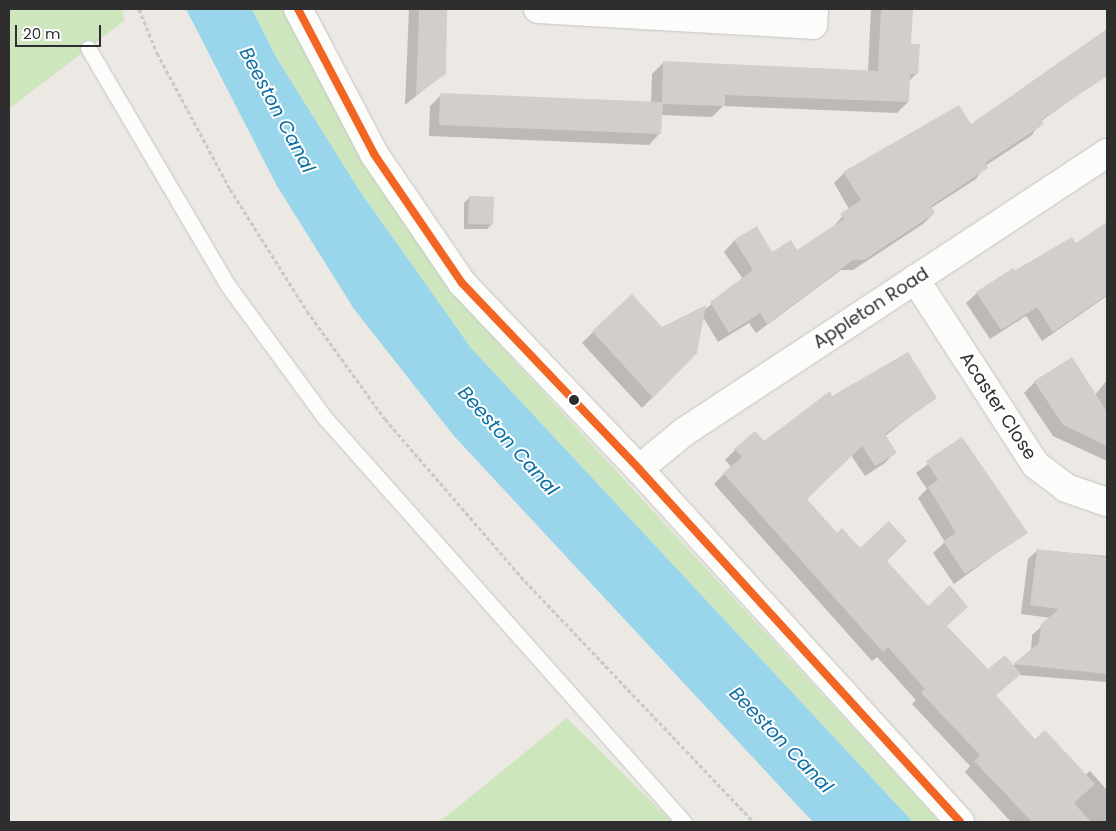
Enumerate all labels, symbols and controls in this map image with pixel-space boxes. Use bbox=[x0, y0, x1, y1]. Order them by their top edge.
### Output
scale bar bbox=[18, 15, 104, 47]
text: 20 m bbox=[23, 23, 61, 44]
water label: Beeston Canal bbox=[234, 43, 320, 177]
street label: Appleton Road bbox=[809, 263, 933, 353]
street label: Acaster Close bbox=[955, 348, 1041, 464]
water label: Beeston Canal bbox=[453, 382, 563, 500]
unlabelled marker bbox=[569, 395, 579, 405]
water label: Beeston Canal bbox=[724, 682, 838, 798]

